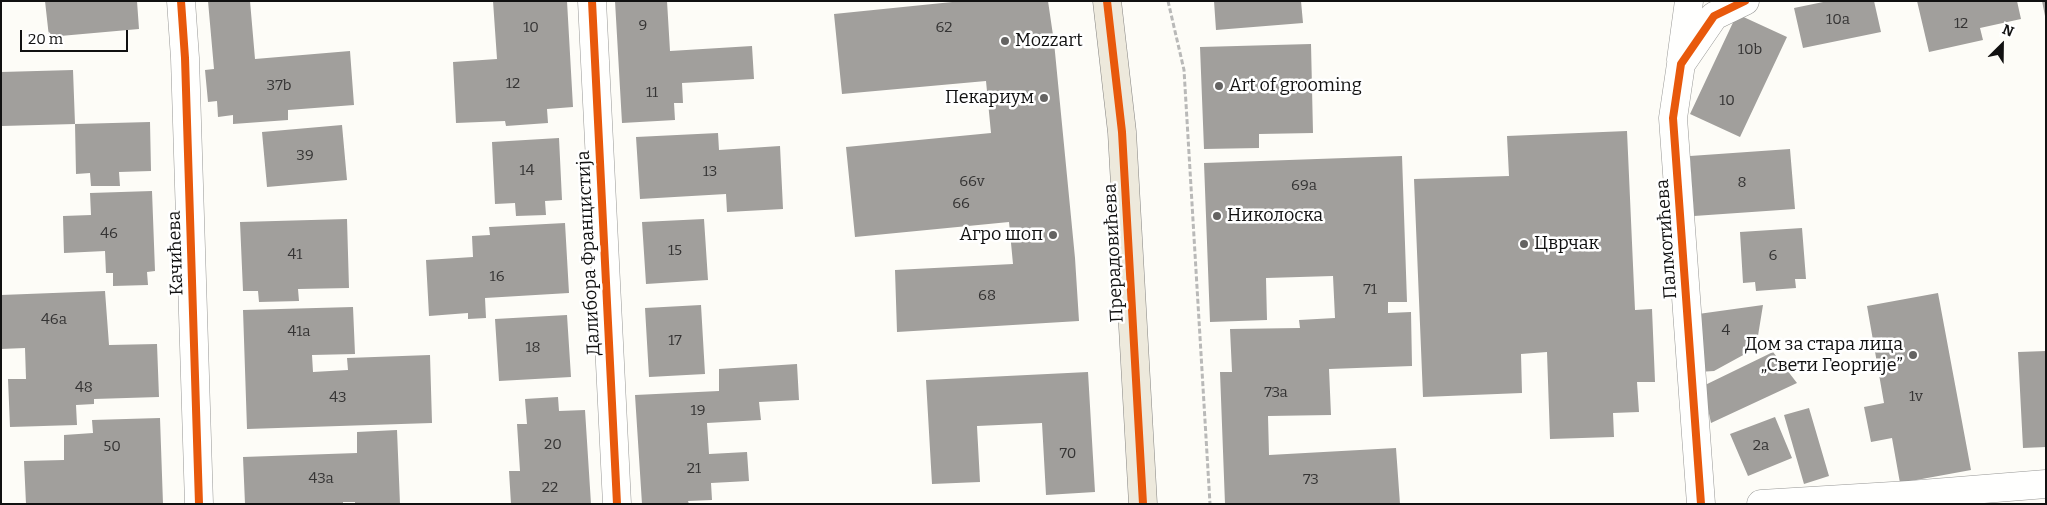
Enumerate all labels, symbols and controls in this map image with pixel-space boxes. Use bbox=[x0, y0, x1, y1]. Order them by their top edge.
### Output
house number: 10a bbox=[1826, 11, 1850, 29]
house number: 12 bbox=[1954, 15, 1968, 33]
house number: 9 bbox=[639, 17, 647, 35]
house number: 10 bbox=[523, 19, 539, 37]
house number: 62 bbox=[936, 19, 952, 37]
scale bar bbox=[22, 20, 130, 52]
north arrow bbox=[1977, 20, 2027, 70]
text: N bbox=[2000, 21, 2016, 41]
text: 20 m bbox=[28, 30, 63, 48]
place label: Mozzart bbox=[1015, 30, 1083, 52]
marker: Mozzart bbox=[999, 35, 1011, 47]
house number: 10b bbox=[1738, 41, 1762, 59]
house number: 12 bbox=[506, 75, 520, 93]
place label: Art of grooming bbox=[1229, 75, 1362, 97]
house number: 37b bbox=[267, 77, 291, 95]
marker: Art of grooming bbox=[1213, 80, 1225, 92]
house number: 11 bbox=[646, 84, 658, 102]
place label: Пекариум bbox=[945, 87, 1034, 109]
marker: Пекариум bbox=[1038, 92, 1050, 104]
house number: 10 bbox=[1719, 92, 1735, 110]
house number: 39 bbox=[296, 147, 314, 165]
street label: Далибора Францистија bbox=[573, 150, 605, 356]
house number: 14 bbox=[520, 162, 534, 180]
house number: 13 bbox=[703, 163, 717, 181]
house number: 66v bbox=[959, 173, 985, 191]
house number: 8 bbox=[1737, 174, 1747, 192]
house number: 69a bbox=[1291, 177, 1317, 195]
street label: Палмотићева bbox=[1652, 178, 1682, 300]
street label: Прерадовићева bbox=[1100, 183, 1128, 323]
house number: 66 bbox=[952, 195, 970, 213]
place label: Николоска bbox=[1227, 205, 1323, 227]
street label: Качићева bbox=[164, 210, 188, 296]
marker: Николоска bbox=[1211, 210, 1223, 222]
place label: Агро шоп bbox=[960, 224, 1043, 246]
house number: 46 bbox=[100, 225, 118, 243]
marker: Агро шоп bbox=[1047, 229, 1059, 241]
place label: Цврчак bbox=[1534, 233, 1599, 255]
marker: Цврчак bbox=[1518, 238, 1530, 250]
house number: 15 bbox=[668, 242, 682, 260]
house number: 41 bbox=[288, 246, 302, 264]
house number: 6 bbox=[1769, 247, 1777, 265]
house number: 16 bbox=[490, 268, 504, 286]
house number: 71 bbox=[1363, 281, 1377, 299]
house number: 68 bbox=[978, 287, 996, 305]
house number: 46a bbox=[41, 311, 67, 329]
house number: 4 bbox=[1722, 322, 1730, 340]
house number: 41a bbox=[287, 323, 311, 341]
house number: 17 bbox=[668, 332, 682, 350]
place label: Дом за стара лица „Свети Георгије” bbox=[1745, 334, 1903, 376]
house number: 18 bbox=[525, 339, 541, 357]
marker: Дом за стара лица „Свети Георгије” bbox=[1907, 349, 1919, 361]
house number: 48 bbox=[75, 379, 93, 397]
house number: 73a bbox=[1264, 384, 1288, 402]
house number: 1v bbox=[1909, 388, 1923, 406]
house number: 43 bbox=[329, 389, 347, 407]
house number: 19 bbox=[691, 402, 705, 420]
house number: 20 bbox=[544, 436, 562, 454]
house number: 2a bbox=[1753, 437, 1769, 455]
house number: 50 bbox=[103, 438, 121, 456]
house number: 70 bbox=[1060, 445, 1076, 463]
house number: 21 bbox=[687, 460, 701, 478]
house number: 43a bbox=[308, 470, 334, 488]
house number: 73 bbox=[1303, 471, 1319, 489]
house number: 22 bbox=[542, 479, 558, 497]

